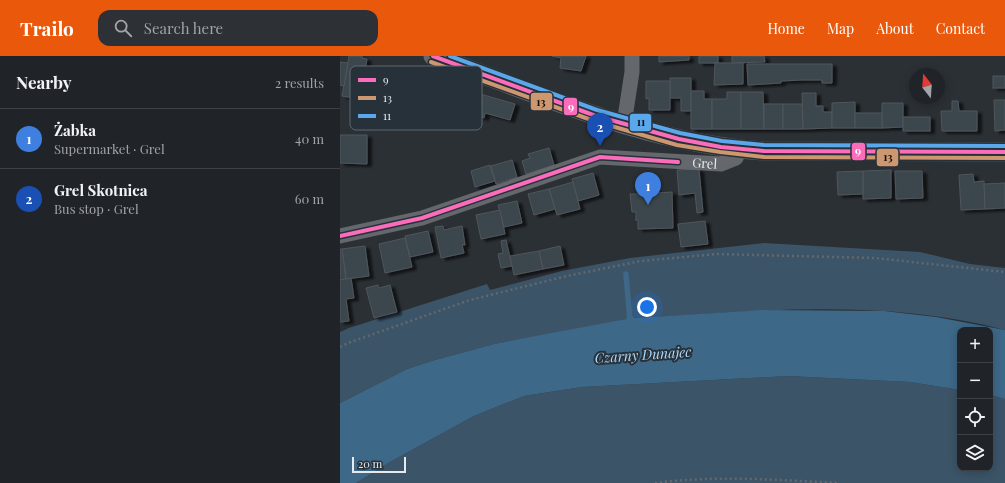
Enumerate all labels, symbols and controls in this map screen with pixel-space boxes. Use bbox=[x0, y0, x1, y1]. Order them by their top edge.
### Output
search box bbox=[98, 10, 378, 46]
text: Trailo bbox=[20, 15, 74, 41]
icon: search bbox=[112, 17, 134, 39]
text: Search here bbox=[144, 18, 223, 38]
text: Home bbox=[767, 19, 805, 38]
text: Map bbox=[827, 19, 854, 38]
text: About bbox=[876, 19, 914, 38]
text: Contact bbox=[936, 19, 985, 38]
legend bbox=[350, 66, 482, 130]
north arrow bbox=[909, 68, 945, 104]
text: Nearby bbox=[16, 71, 71, 93]
text: 9 bbox=[383, 72, 389, 87]
text: 2 results bbox=[275, 74, 324, 91]
text: 13 bbox=[383, 90, 392, 105]
line badge: 13 bbox=[530, 92, 553, 111]
text: 13 bbox=[536, 94, 546, 109]
line badge: 9 bbox=[563, 97, 578, 116]
text: 9 bbox=[568, 99, 574, 114]
text: 11 bbox=[383, 108, 391, 123]
pin: 2 bbox=[587, 113, 613, 146]
line badge: 11 bbox=[629, 113, 652, 132]
text: 11 bbox=[637, 114, 645, 129]
text: Żabka bbox=[54, 120, 96, 140]
text: 1 bbox=[27, 130, 31, 147]
text: 40 m bbox=[295, 130, 324, 147]
text: Supermarket · Grel bbox=[54, 140, 165, 157]
line badge: 9 bbox=[851, 142, 866, 161]
text: 9 bbox=[855, 143, 861, 158]
line badge: 13 bbox=[876, 148, 899, 167]
text: 13 bbox=[883, 149, 893, 164]
street label: Grel bbox=[692, 153, 718, 172]
pin: 1 bbox=[635, 172, 661, 205]
text: Grel Skotnica bbox=[54, 180, 148, 200]
text: 2 bbox=[26, 190, 32, 207]
text: 60 m bbox=[295, 190, 324, 207]
text: Bus stop · Grel bbox=[54, 200, 139, 217]
your location bbox=[637, 297, 657, 317]
map controls bbox=[957, 327, 993, 471]
button: + bbox=[957, 327, 993, 363]
water label: Czarny Dunajec bbox=[594, 342, 692, 367]
button: − bbox=[957, 363, 993, 399]
button: locate bbox=[957, 399, 993, 435]
button: layers bbox=[957, 435, 993, 471]
scale bar bbox=[352, 455, 406, 474]
text: 20 m bbox=[358, 456, 382, 471]

